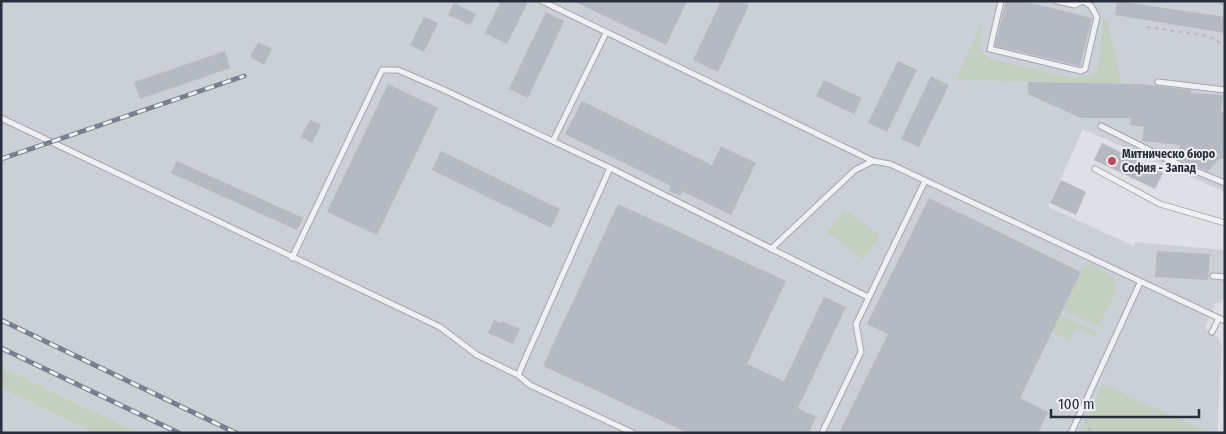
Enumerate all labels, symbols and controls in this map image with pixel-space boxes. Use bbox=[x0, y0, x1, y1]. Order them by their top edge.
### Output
place label: Митническо бюро София - Запад bbox=[1122, 147, 1216, 175]
marker: Митническо бюро София - Запад bbox=[1106, 155, 1118, 167]
scale bar bbox=[1051, 386, 1198, 418]
text: 100 m bbox=[1058, 395, 1095, 413]

